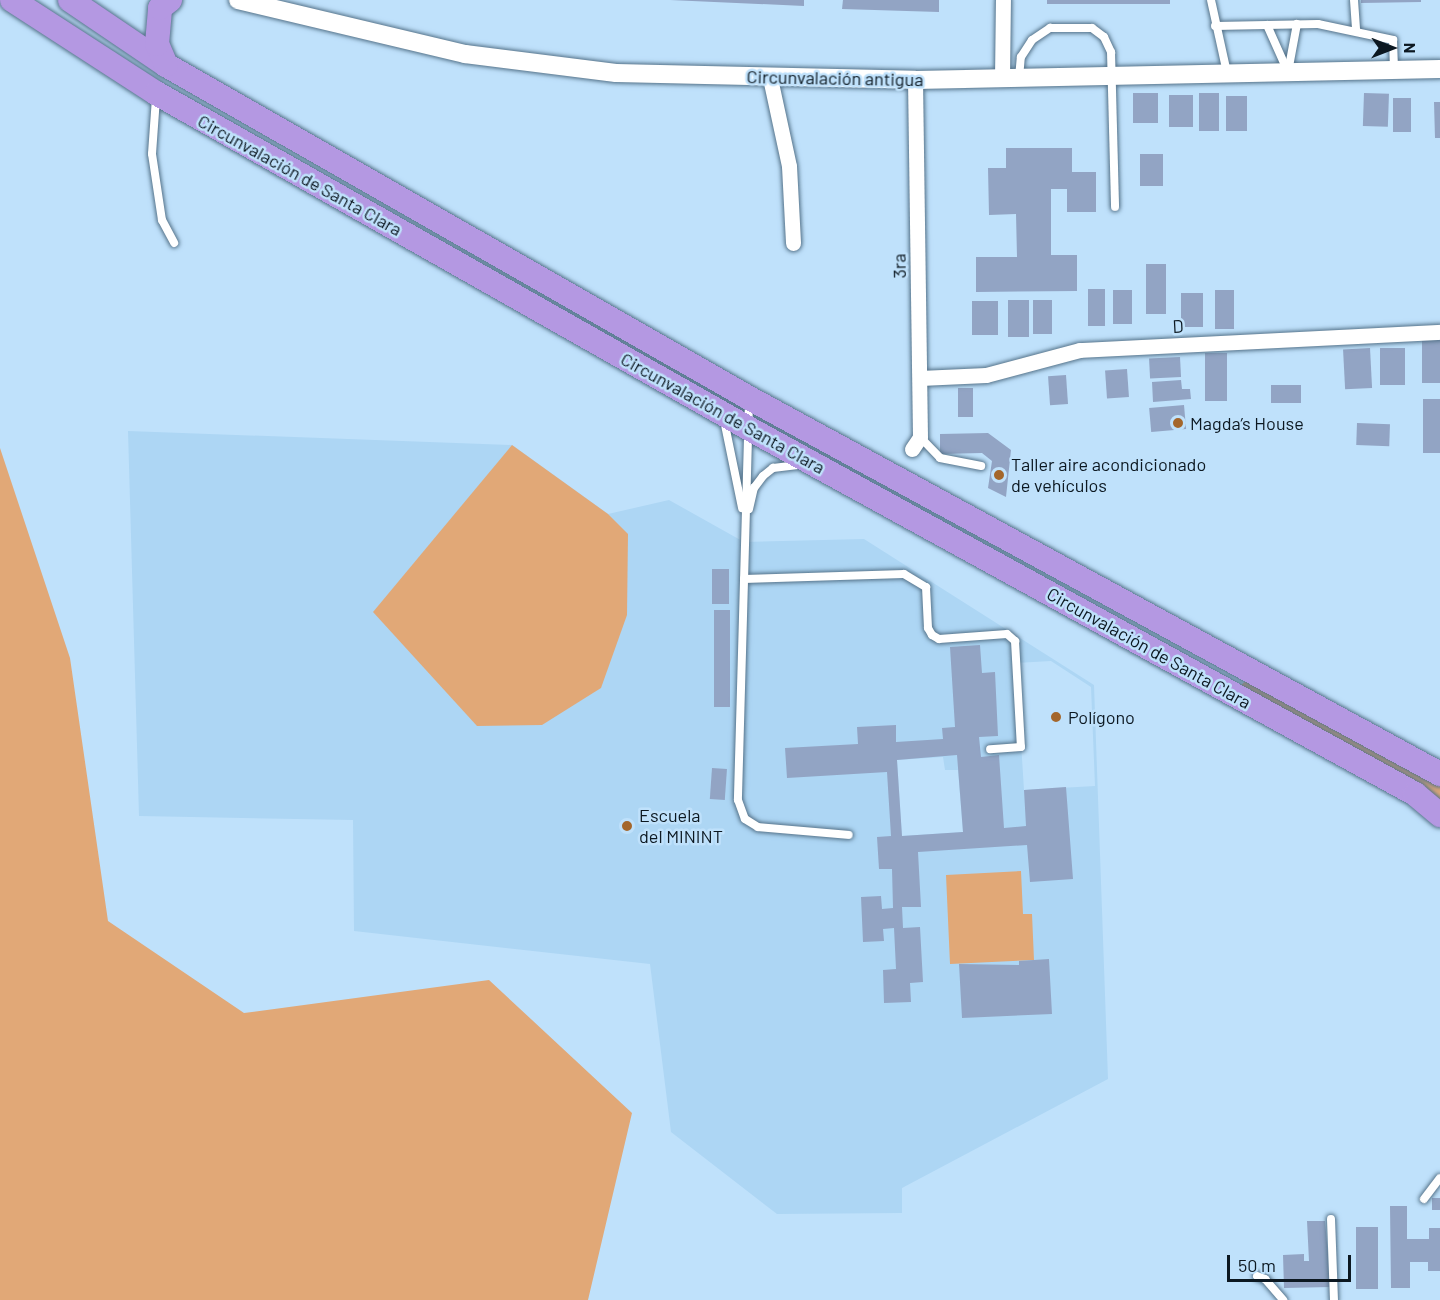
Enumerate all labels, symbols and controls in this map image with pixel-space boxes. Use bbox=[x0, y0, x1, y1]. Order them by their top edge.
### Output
north arrow bbox=[1362, 18, 1422, 78]
text: N bbox=[1401, 43, 1420, 53]
street label: Circunvalación antigua bbox=[746, 66, 924, 90]
street label: Circunvalación de Santa Clara bbox=[194, 110, 406, 240]
street label: 3ra bbox=[888, 253, 910, 279]
street label: D bbox=[1172, 315, 1184, 337]
street label: Circunvalación de Santa Clara bbox=[617, 348, 829, 478]
place label: Magda’s House bbox=[1190, 412, 1304, 434]
marker: Magda’s House bbox=[1171, 416, 1185, 430]
place label: Taller aire acondicionado de vehículos bbox=[1011, 454, 1206, 496]
marker: Taller aire acondicionado de vehículos bbox=[992, 468, 1006, 482]
street label: Circunvalación de Santa Clara bbox=[1043, 583, 1255, 713]
place label: Polígono bbox=[1068, 706, 1135, 728]
marker: Polígono bbox=[1049, 710, 1063, 724]
place label: Escuela del MININT bbox=[639, 805, 723, 848]
marker: Escuela del MININT bbox=[620, 819, 634, 833]
scale bar bbox=[1230, 1243, 1354, 1281]
text: 50 m bbox=[1238, 1254, 1276, 1276]

